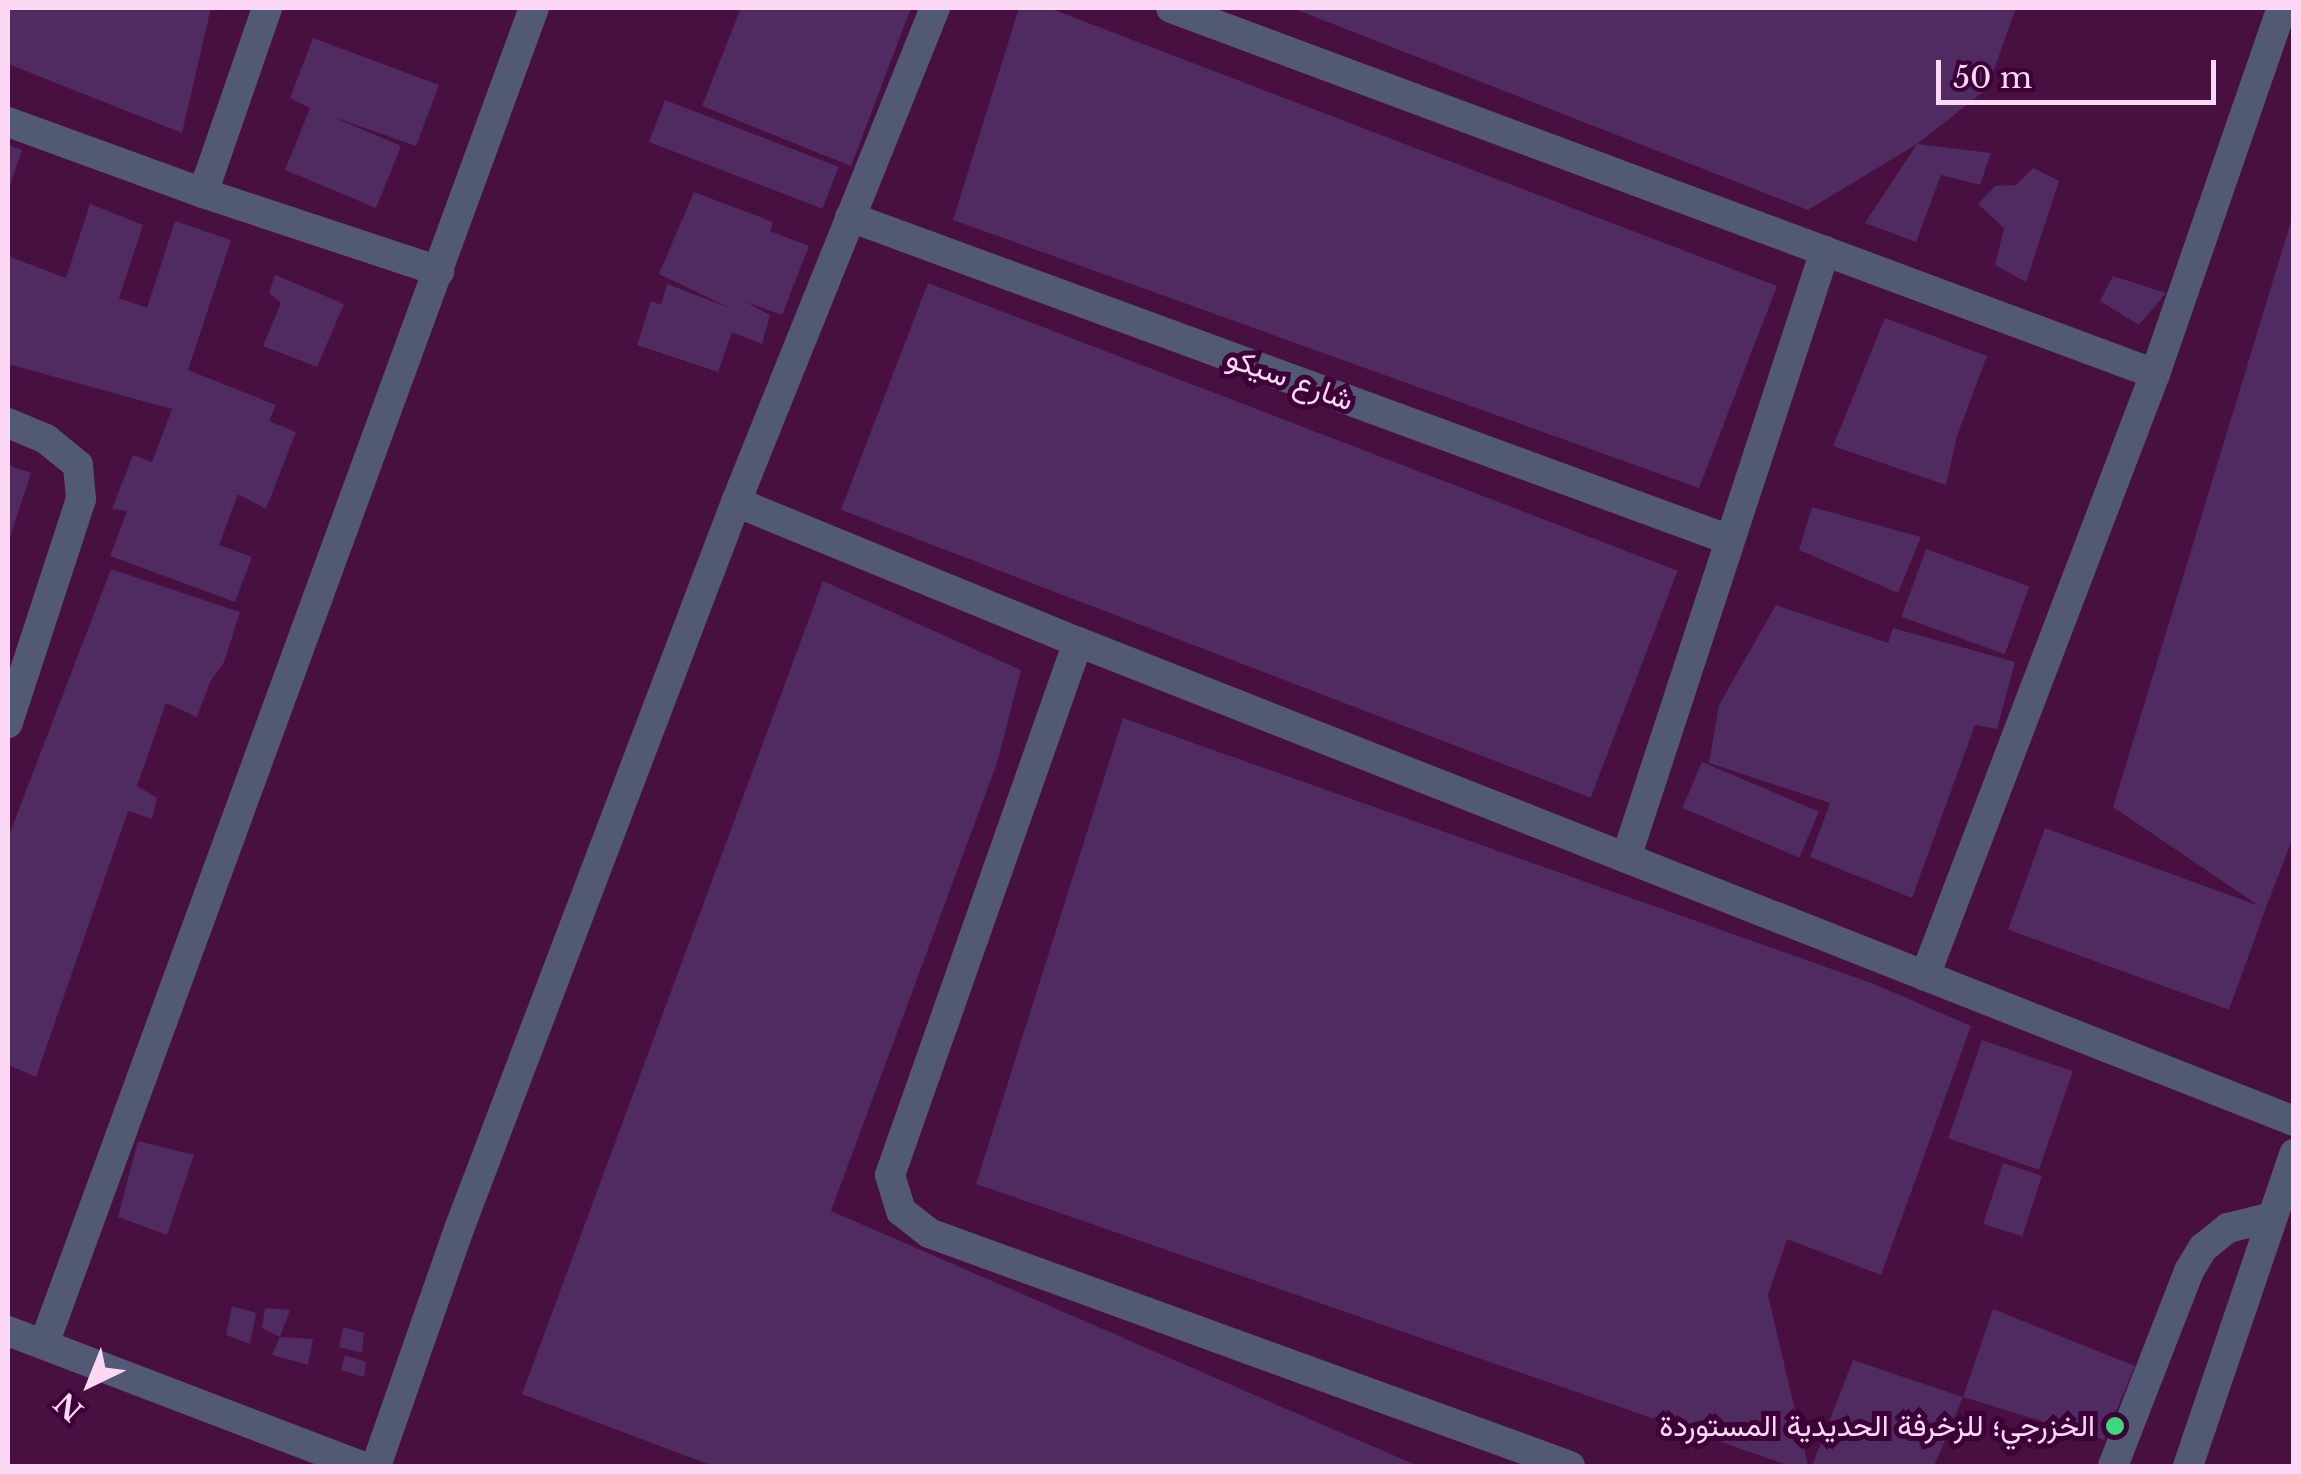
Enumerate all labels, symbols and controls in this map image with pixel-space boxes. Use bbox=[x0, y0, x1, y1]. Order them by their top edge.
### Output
scale bar bbox=[1941, 40, 2221, 102]
text: 50 m bbox=[1953, 59, 2032, 96]
street label: شارع سيكو bbox=[1222, 339, 1358, 419]
north arrow bbox=[40, 1334, 140, 1434]
text: N bbox=[48, 1385, 91, 1428]
place label: الخزرجي؛ للزخرفة الحديدية المستوردة bbox=[1659, 1408, 2095, 1444]
marker: الخزرجي؛ للزخرفة الحديدية المستوردة bbox=[2104, 1415, 2126, 1437]

